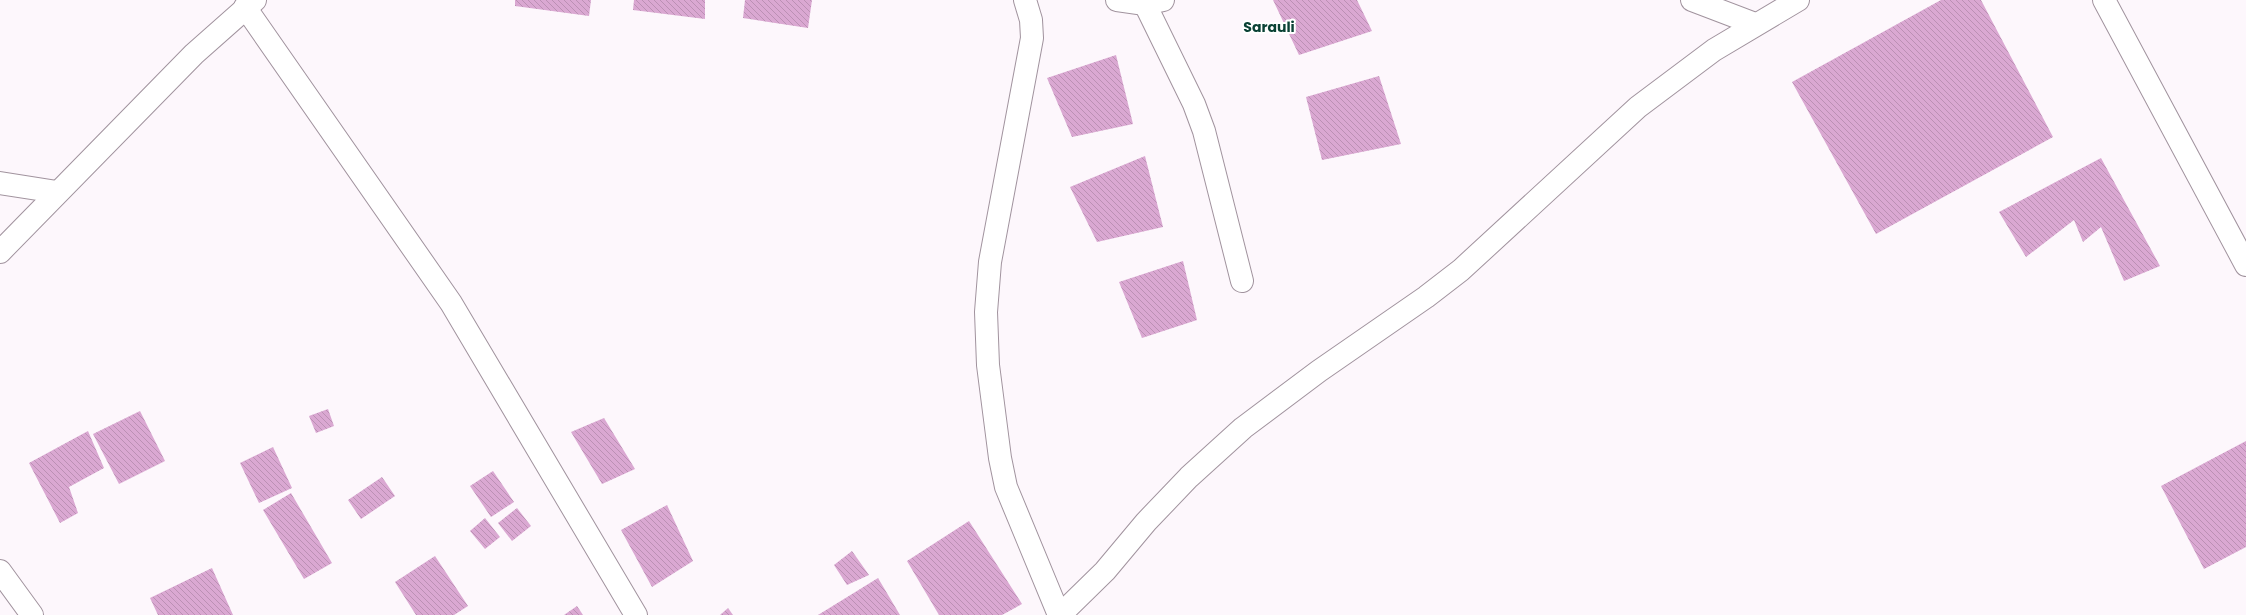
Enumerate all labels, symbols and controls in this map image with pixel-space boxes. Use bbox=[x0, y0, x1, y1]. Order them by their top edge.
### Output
district label: Sarauli bbox=[1243, 17, 1295, 37]

